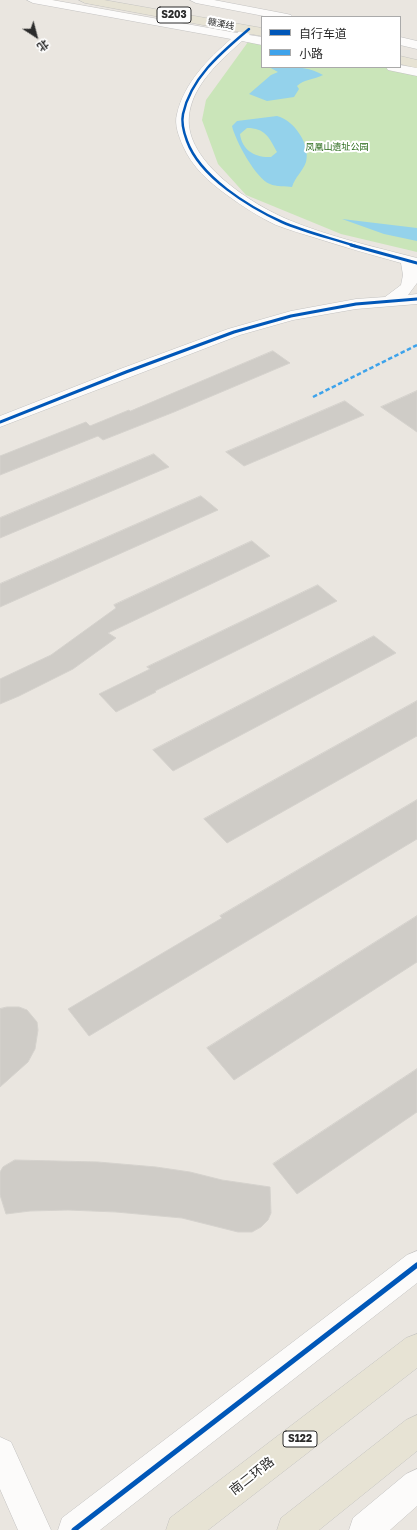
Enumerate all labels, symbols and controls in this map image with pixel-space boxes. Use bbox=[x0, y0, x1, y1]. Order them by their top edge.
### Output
road number: S203 bbox=[157, 7, 191, 23]
north arrow bbox=[16, 16, 56, 56]
street label: 赣溧线 bbox=[207, 16, 235, 32]
legend bbox=[261, 16, 401, 68]
text: 自行车道 bbox=[299, 26, 347, 41]
text: 北 bbox=[35, 38, 52, 55]
text: 小路 bbox=[299, 46, 323, 61]
park label: 凤凰山遗址公园 bbox=[306, 142, 368, 152]
road number: S122 bbox=[283, 1431, 317, 1447]
street label: 南二环路 bbox=[227, 1454, 277, 1498]

